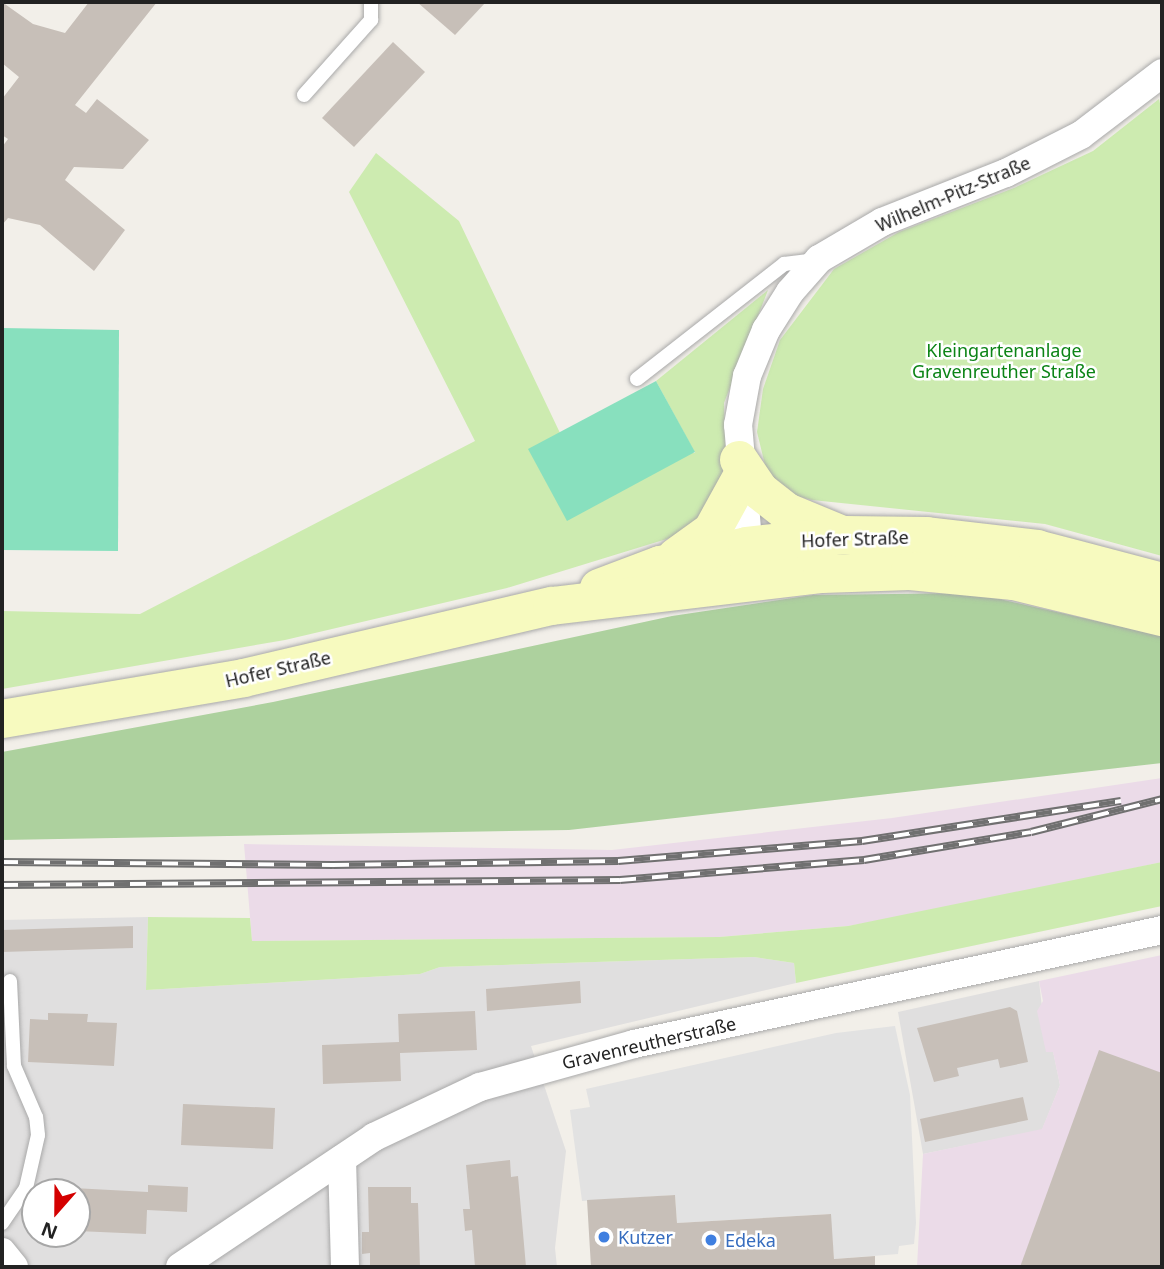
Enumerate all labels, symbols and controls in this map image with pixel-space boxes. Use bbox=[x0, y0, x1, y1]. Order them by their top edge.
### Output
street label: Wilhelm-Pitz-Straße bbox=[872, 152, 1034, 236]
park label: Kleingartenanlage Gravenreuther Straße bbox=[912, 340, 1096, 382]
street label: Hofer Straße bbox=[801, 526, 909, 552]
street label: Hofer Straße bbox=[223, 646, 333, 692]
street label: Gravenreutherstraße bbox=[560, 1012, 738, 1074]
north arrow bbox=[21, 1178, 91, 1248]
text: N bbox=[37, 1216, 61, 1246]
place label: Kutzer bbox=[618, 1226, 673, 1248]
marker: Kutzer bbox=[596, 1229, 612, 1245]
place label: Edeka bbox=[725, 1229, 776, 1251]
marker: Edeka bbox=[703, 1232, 719, 1248]

